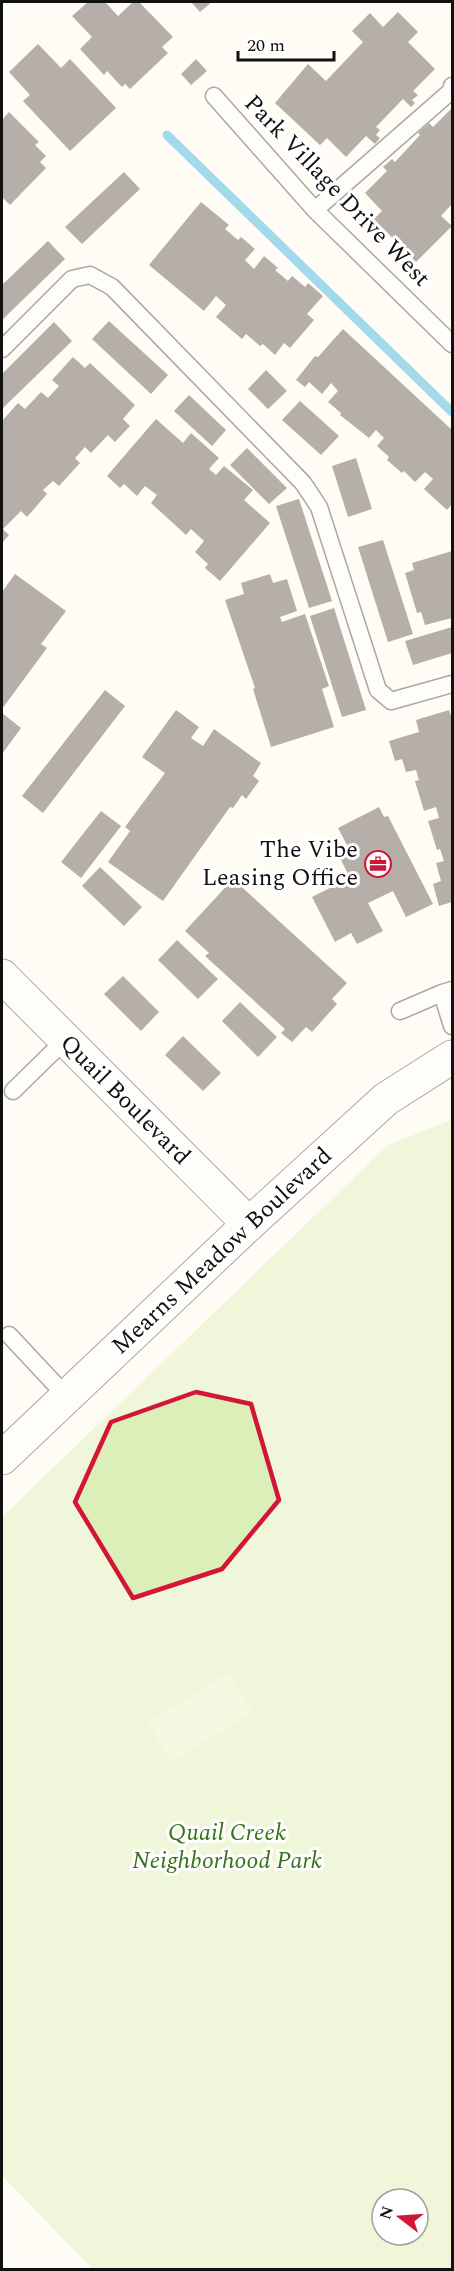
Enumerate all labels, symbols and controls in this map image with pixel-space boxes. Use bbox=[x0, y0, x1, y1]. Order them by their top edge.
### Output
scale bar bbox=[238, 24, 334, 62]
text: 20 m bbox=[247, 32, 285, 59]
street label: Park Village Drive West bbox=[235, 87, 439, 295]
place label: The Vibe Leasing Office bbox=[202, 832, 358, 896]
office icon: The Vibe Leasing Office bbox=[363, 849, 393, 879]
street label: Quail Boulevard bbox=[51, 1026, 199, 1174]
street label: Mearns Meadow Boulevard bbox=[103, 1139, 341, 1363]
park label: Quail Creek Neighborhood Park bbox=[132, 1815, 322, 1879]
north arrow bbox=[370, 2187, 430, 2247]
text: N bbox=[373, 2203, 400, 2223]

